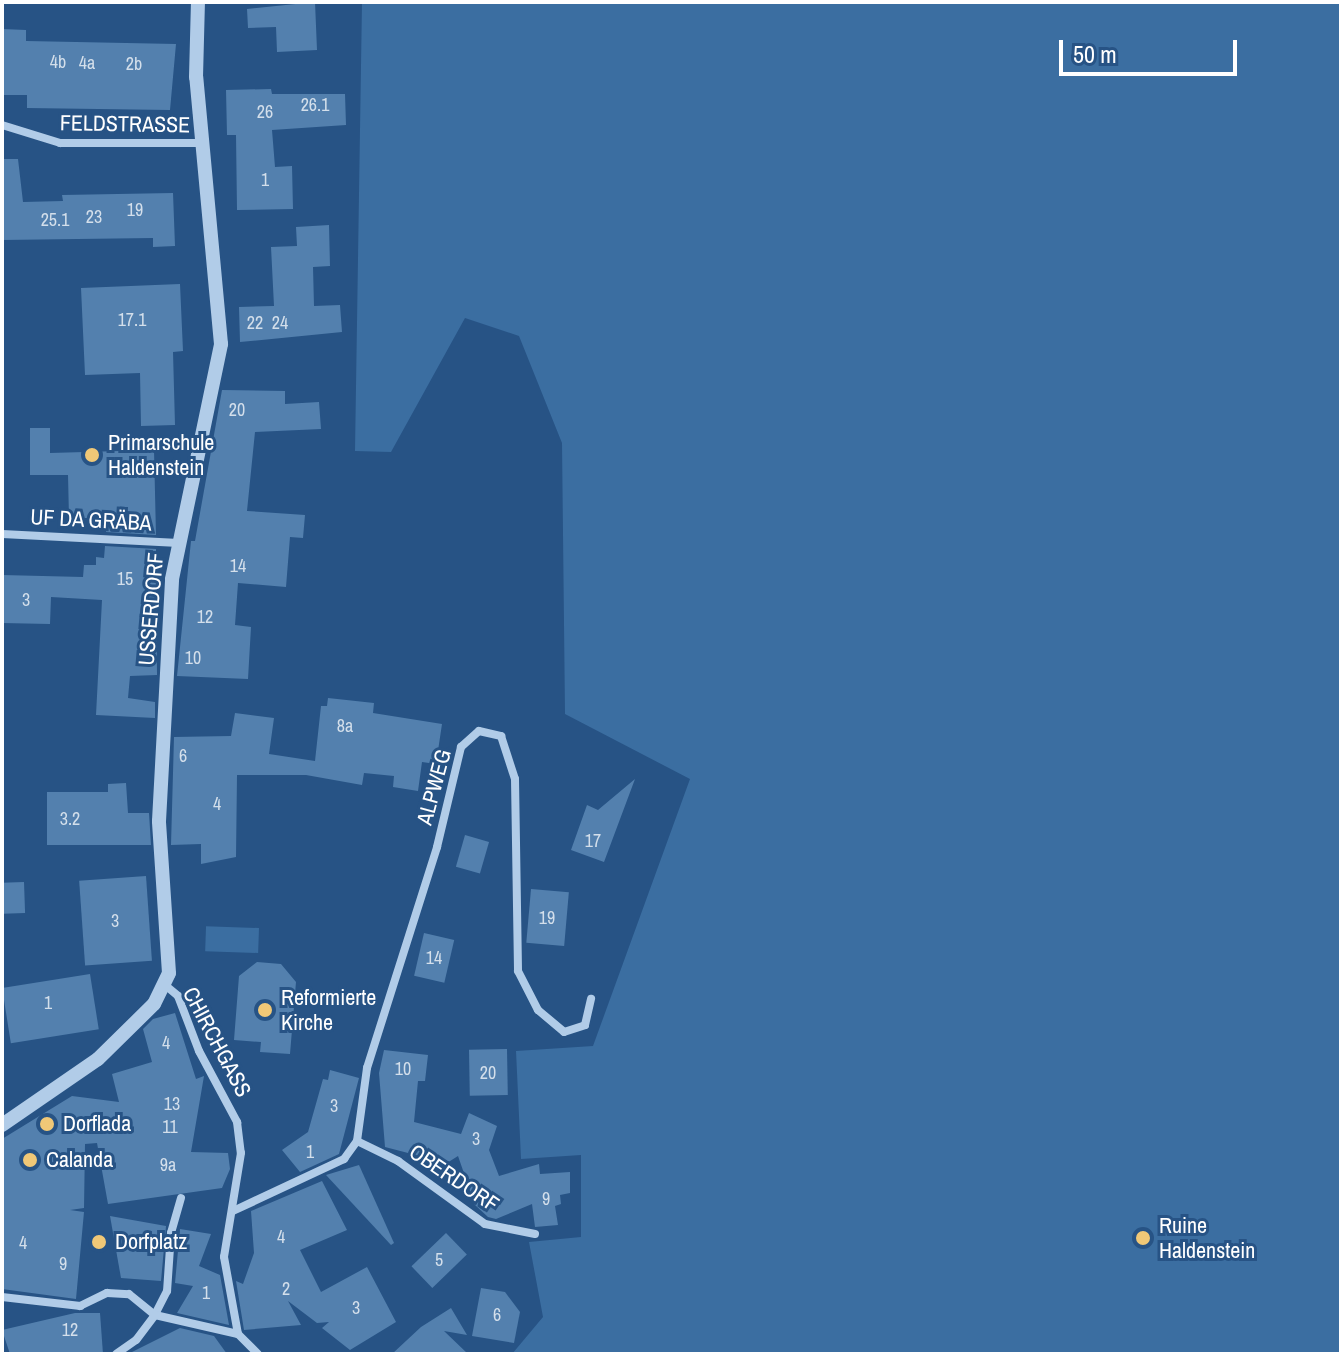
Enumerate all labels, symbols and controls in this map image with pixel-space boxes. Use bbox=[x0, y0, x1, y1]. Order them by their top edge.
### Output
scale bar bbox=[1063, 24, 1241, 74]
text: 50 m bbox=[1073, 38, 1117, 70]
house number: 4b bbox=[50, 51, 66, 73]
house number: 4a bbox=[79, 52, 95, 74]
house number: 2b bbox=[126, 53, 142, 75]
house number: 26.1 bbox=[301, 94, 329, 116]
house number: 26 bbox=[257, 101, 273, 123]
street label: FELDSTRASSE bbox=[60, 110, 190, 138]
house number: 1 bbox=[261, 169, 269, 191]
house number: 19 bbox=[127, 199, 143, 221]
house number: 23 bbox=[86, 206, 102, 228]
house number: 25.1 bbox=[41, 209, 69, 231]
house number: 17.1 bbox=[118, 309, 146, 331]
house number: 22 bbox=[247, 312, 263, 334]
house number: 24 bbox=[272, 312, 288, 334]
house number: 20 bbox=[229, 399, 245, 421]
place label: Primarschule Haldenstein bbox=[108, 429, 214, 480]
marker: Primarschule Haldenstein bbox=[83, 446, 101, 464]
street label: UF DA GRÄBA bbox=[29, 504, 153, 536]
street label: USSERDORF bbox=[133, 551, 169, 667]
house number: 14 bbox=[230, 555, 246, 577]
house number: 15 bbox=[117, 568, 133, 590]
house number: 3 bbox=[22, 589, 30, 611]
house number: 12 bbox=[197, 606, 213, 628]
house number: 10 bbox=[185, 647, 201, 669]
house number: 8a bbox=[337, 715, 353, 737]
house number: 6 bbox=[179, 745, 187, 767]
street label: ALPWEG bbox=[411, 746, 457, 828]
house number: 4 bbox=[213, 793, 221, 815]
house number: 3.2 bbox=[60, 808, 80, 830]
house number: 17 bbox=[585, 830, 601, 852]
house number: 19 bbox=[539, 907, 555, 929]
house number: 3 bbox=[111, 910, 119, 932]
house number: 14 bbox=[426, 947, 442, 969]
street label: CHIRCHGASS bbox=[177, 983, 257, 1101]
place label: Reformierte Kirche bbox=[281, 984, 376, 1036]
house number: 1 bbox=[44, 992, 52, 1014]
marker: Reformierte Kirche bbox=[256, 1001, 274, 1019]
house number: 4 bbox=[162, 1032, 170, 1054]
house number: 10 bbox=[395, 1058, 411, 1080]
house number: 20 bbox=[480, 1062, 496, 1084]
house number: 13 bbox=[164, 1093, 180, 1115]
house number: 3 bbox=[330, 1095, 338, 1117]
place label: Dorflada bbox=[63, 1111, 131, 1137]
marker: Dorflada bbox=[38, 1115, 56, 1133]
house number: 11 bbox=[162, 1116, 178, 1138]
house number: 3 bbox=[472, 1128, 480, 1150]
street label: OBERDORF bbox=[404, 1138, 504, 1218]
house number: 1 bbox=[306, 1141, 314, 1163]
place label: Calanda bbox=[46, 1147, 113, 1173]
marker: Calanda bbox=[21, 1151, 39, 1169]
house number: 9a bbox=[160, 1154, 176, 1176]
house number: 9 bbox=[542, 1188, 550, 1210]
place label: Ruine Haldenstein bbox=[1159, 1212, 1255, 1264]
house number: 4 bbox=[277, 1226, 285, 1248]
place label: Dorfplatz bbox=[115, 1229, 187, 1255]
marker: Ruine Haldenstein bbox=[1134, 1229, 1152, 1247]
house number: 4 bbox=[19, 1232, 27, 1254]
marker: Dorfplatz bbox=[90, 1233, 108, 1251]
house number: 5 bbox=[435, 1249, 443, 1271]
house number: 9 bbox=[59, 1253, 67, 1275]
house number: 2 bbox=[282, 1278, 290, 1300]
house number: 1 bbox=[202, 1282, 210, 1304]
house number: 3 bbox=[352, 1297, 360, 1319]
house number: 6 bbox=[493, 1304, 501, 1326]
house number: 12 bbox=[62, 1319, 78, 1341]

